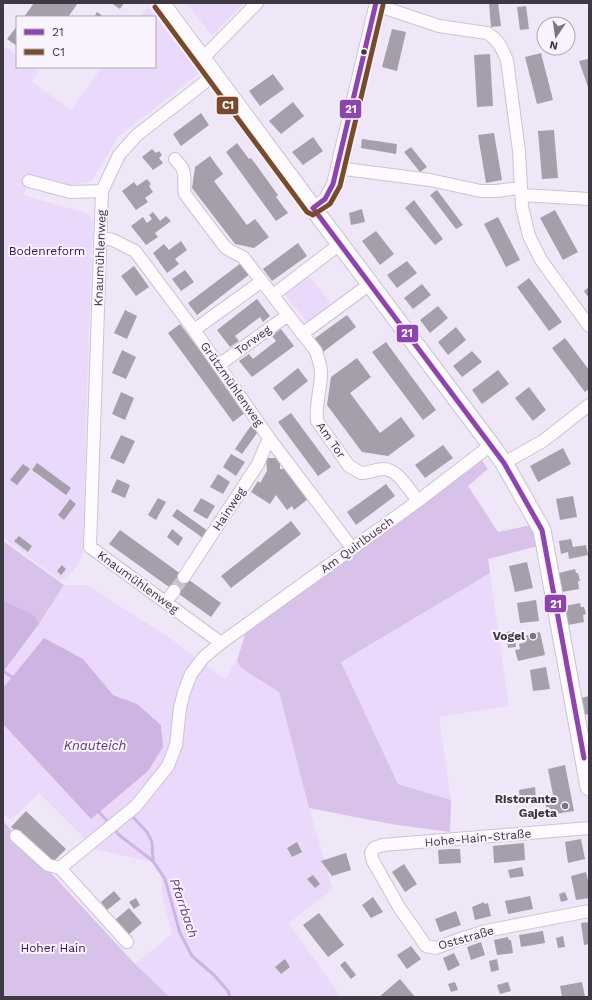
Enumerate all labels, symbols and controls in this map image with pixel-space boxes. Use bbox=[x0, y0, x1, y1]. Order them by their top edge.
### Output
legend bbox=[16, 16, 156, 68]
north arrow bbox=[536, 16, 576, 56]
text: 21 bbox=[52, 25, 64, 39]
text: N bbox=[548, 38, 559, 53]
text: C1 bbox=[52, 45, 65, 59]
unlabelled marker bbox=[359, 47, 369, 57]
line badge: C1 bbox=[216, 96, 239, 115]
text: C1 bbox=[222, 99, 234, 112]
line badge: 21 bbox=[339, 99, 362, 119]
text: 21 bbox=[345, 103, 357, 116]
street label: Knaumühlenweg bbox=[91, 209, 109, 307]
park label: Bodenreform bbox=[9, 244, 85, 258]
street label: Torweg bbox=[232, 322, 274, 358]
line badge: 21 bbox=[396, 324, 419, 343]
text: 21 bbox=[401, 327, 413, 340]
street label: Grützmühlenweg bbox=[198, 339, 267, 429]
street label: Am Tor bbox=[313, 419, 349, 461]
street label: Hainweg bbox=[210, 484, 249, 533]
street label: Am Quirlbusch bbox=[318, 514, 396, 576]
street label: Knaumühlenweg bbox=[95, 548, 182, 616]
line badge: 21 bbox=[544, 594, 567, 613]
text: 21 bbox=[550, 598, 562, 611]
place label: Vogel bbox=[493, 629, 525, 643]
marker: Vogel bbox=[528, 631, 538, 641]
water label: Knauteich bbox=[64, 738, 127, 753]
place label: Ristorante Gajeta bbox=[495, 792, 557, 820]
marker: Ristorante Gajeta bbox=[560, 801, 570, 811]
street label: Hohe-Hain-Straße bbox=[424, 826, 532, 850]
water label: Pfarrbach bbox=[167, 876, 201, 940]
street label: Oststraße bbox=[436, 923, 496, 953]
park label: Hoher Hain bbox=[20, 941, 86, 955]

